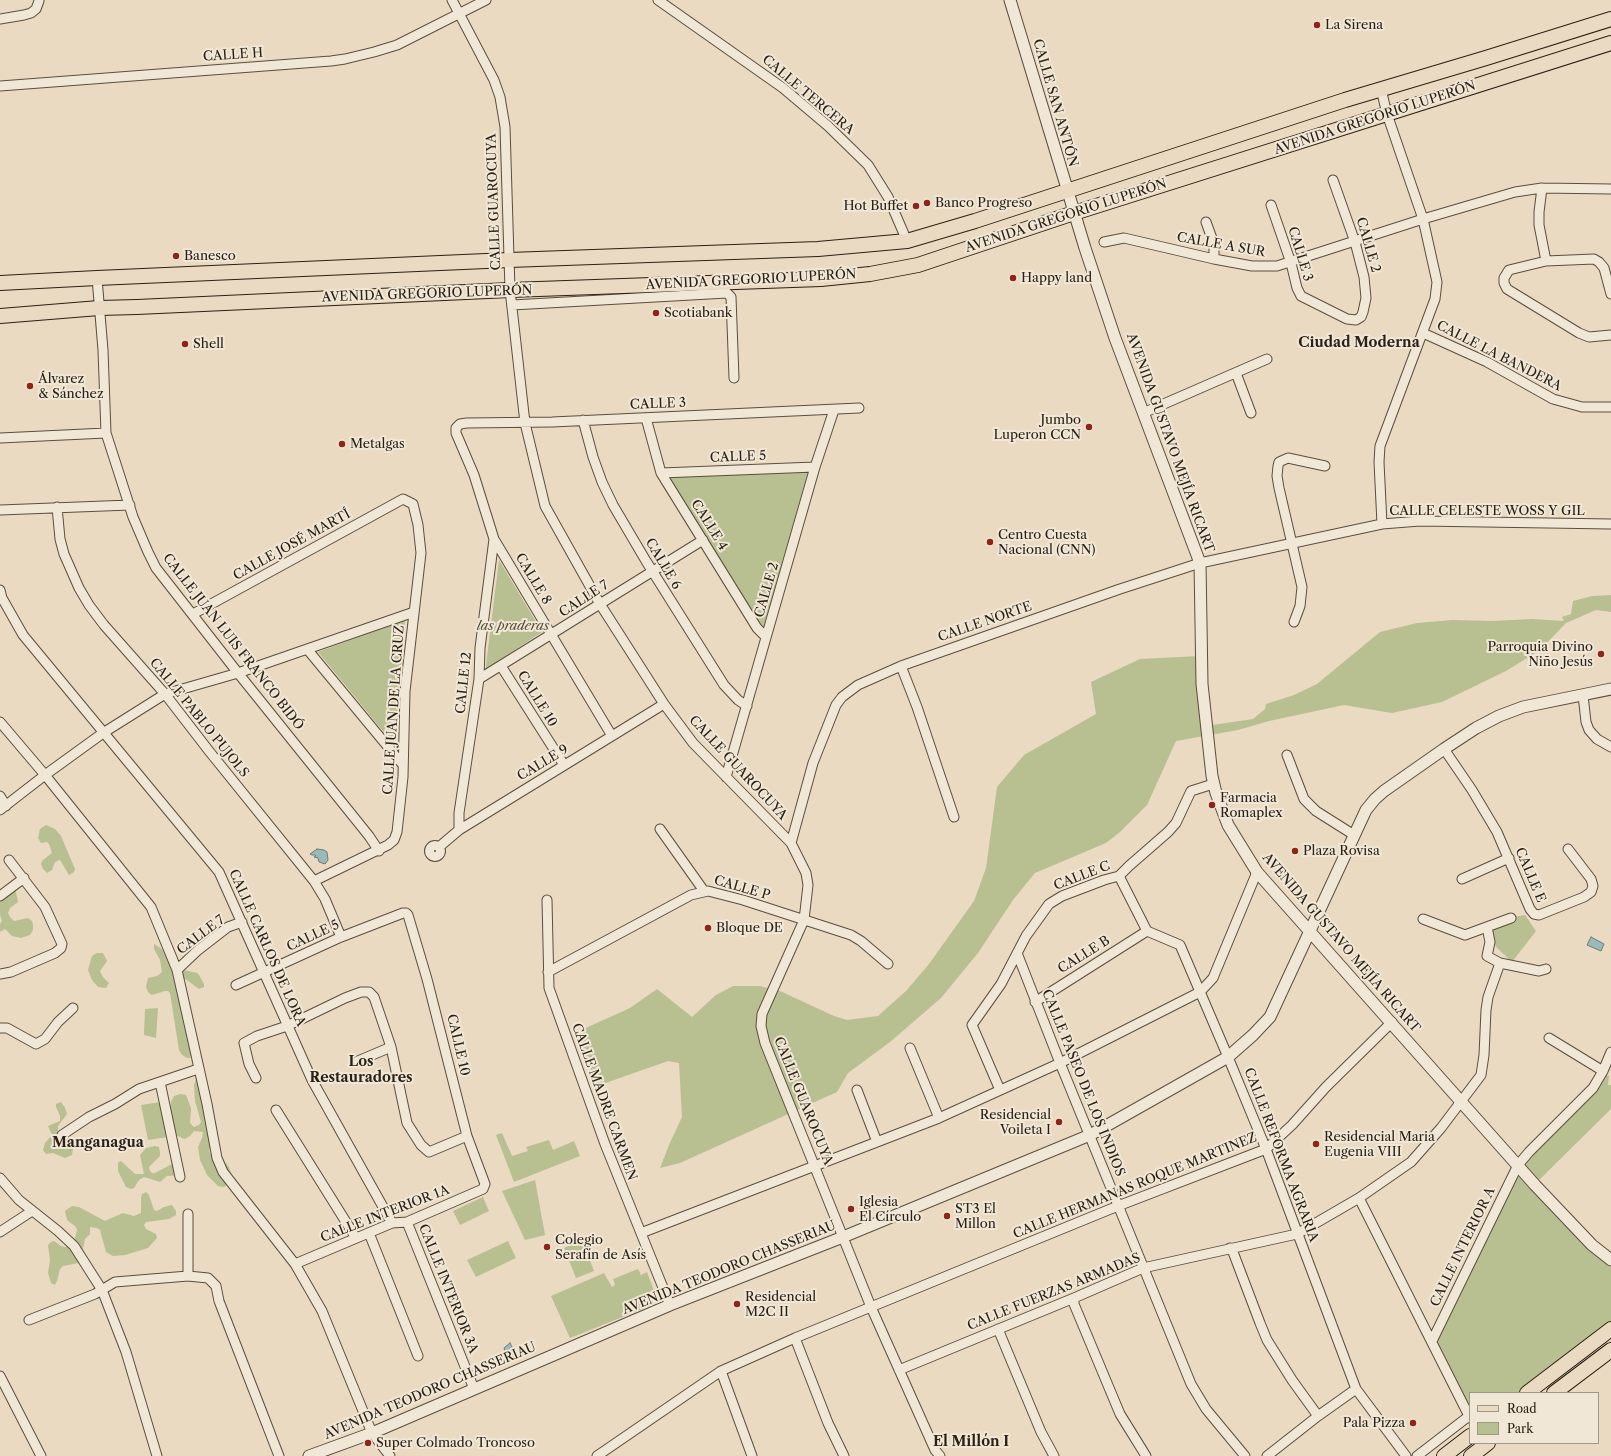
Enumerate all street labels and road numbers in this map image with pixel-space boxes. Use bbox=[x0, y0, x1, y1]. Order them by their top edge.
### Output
street label: CALLE SAN ANTÓN bbox=[1029, 37, 1081, 169]
street label: CALLE H bbox=[202, 45, 264, 65]
street label: CALLE TERCERA bbox=[759, 52, 857, 138]
street label: AVENIDA GREGORIO LUPERÓN bbox=[1272, 78, 1478, 158]
street label: CALLE GUAROCUYA bbox=[484, 133, 504, 271]
street label: AVENIDA GREGORIO LUPERÓN bbox=[963, 176, 1169, 256]
street label: CALLE 2 bbox=[1353, 216, 1383, 274]
street label: CALLE 3 bbox=[1284, 225, 1316, 283]
street label: CALLE A SUR bbox=[1176, 230, 1266, 260]
street label: AVENIDA GREGORIO LUPERÓN bbox=[645, 267, 857, 293]
street label: AVENIDA GREGORIO LUPERÓN bbox=[321, 283, 533, 305]
street label: CALLE LA BANDERA bbox=[1434, 318, 1564, 394]
street label: AVENIDA GUSTAVO MEJÍA RICART bbox=[1123, 331, 1217, 555]
street label: CALLE 3 bbox=[630, 395, 686, 413]
street label: CALLE 5 bbox=[710, 448, 766, 466]
street label: CALLE 4 bbox=[687, 497, 731, 553]
street label: CALLE CELESTE WOSS Y GIL bbox=[1389, 503, 1585, 519]
street label: CALLE JOSÉ MARTÍ bbox=[231, 506, 353, 584]
street label: CALLE 6 bbox=[642, 536, 684, 592]
street label: CALLE JUAN LUIS FRANCO BIDÓ bbox=[159, 551, 307, 733]
street label: CALLE 8 bbox=[512, 551, 554, 607]
street label: CALLE 2 bbox=[752, 561, 782, 619]
street label: CALLE 7 bbox=[556, 577, 612, 621]
street label: CALLE NORTE bbox=[936, 599, 1034, 645]
street label: CALLE JUAN DE LA CRUZ bbox=[380, 625, 408, 795]
street label: CALLE 12 bbox=[453, 651, 475, 715]
street label: CALLE PABLO PUJOLS bbox=[146, 655, 252, 781]
street label: CALLE 10 bbox=[514, 668, 560, 730]
street label: CALLE GUAROCUYA bbox=[686, 713, 790, 823]
street label: CALLE 9 bbox=[515, 742, 571, 784]
street label: CALLE E bbox=[1511, 845, 1549, 905]
street label: AVENIDA GUSTAVO MEJÍA RICART bbox=[1259, 850, 1423, 1036]
street label: CALLE C bbox=[1052, 858, 1112, 894]
street label: CALLE CARLOS DE LORA bbox=[225, 867, 309, 1029]
street label: CALLE P bbox=[712, 873, 772, 903]
street label: CALLE 7 bbox=[174, 912, 228, 958]
street label: CALLE 5 bbox=[284, 917, 342, 955]
street label: CALLE B bbox=[1055, 933, 1113, 977]
street label: CALLE PASEO DE LOS INDIOS bbox=[1038, 987, 1128, 1179]
street label: CALLE 10 bbox=[443, 1013, 473, 1077]
street label: CALLE MADRE CARMEN bbox=[568, 1021, 640, 1183]
street label: CALLE GUAROCUYA bbox=[770, 1035, 836, 1167]
street label: CALLE REFORMA AGRARIA bbox=[1241, 1066, 1321, 1244]
street label: CALLE HERMANAS ROQUE MARTINEZ bbox=[1011, 1130, 1259, 1242]
street label: CALLE INTERIOR 1A bbox=[318, 1182, 452, 1246]
street label: CALLE INTERIOR A bbox=[1427, 1185, 1499, 1309]
street label: AVENIDA TEODORO CHASSERIAU bbox=[620, 1218, 838, 1318]
street label: CALLE INTERIOR 3A bbox=[415, 1222, 481, 1356]
street label: CALLE FUERZAS ARMADAS bbox=[965, 1250, 1143, 1334]
street label: AVENIDA TEODORO CHASSERIAU bbox=[322, 1339, 538, 1443]

